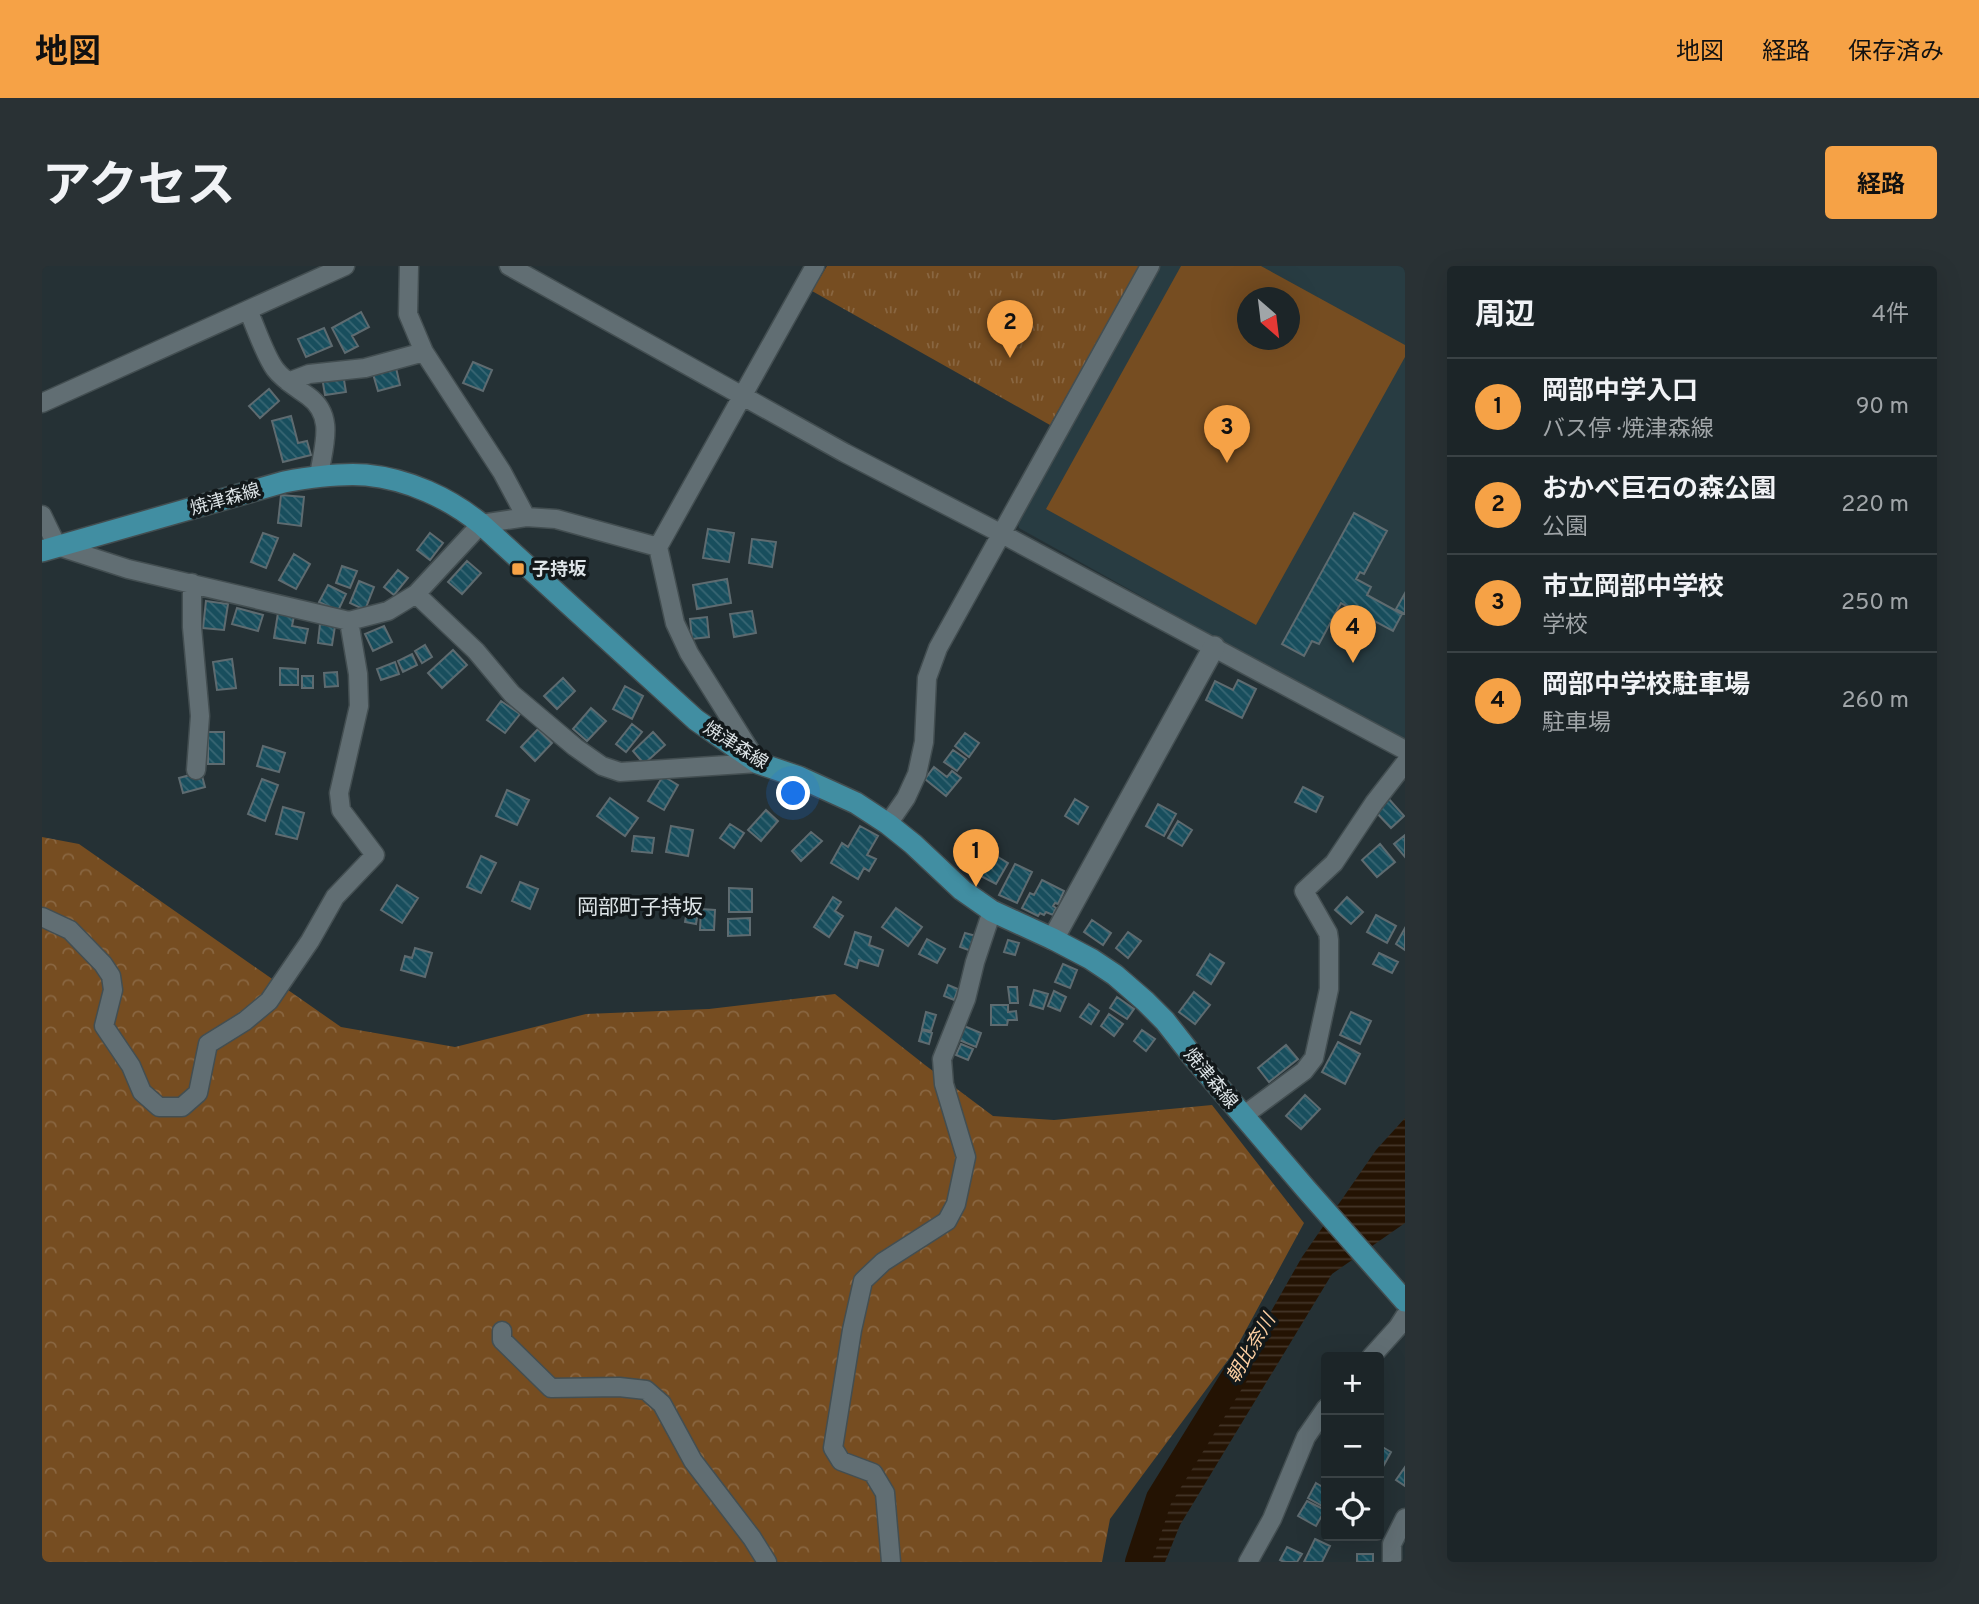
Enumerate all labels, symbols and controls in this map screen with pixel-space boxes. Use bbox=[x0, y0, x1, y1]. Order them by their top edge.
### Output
text: 地図 bbox=[35, 33, 101, 75]
text: 地図 bbox=[1676, 38, 1724, 68]
text: 経路 bbox=[1762, 38, 1810, 68]
text: 保存済み bbox=[1848, 38, 1944, 68]
button: 経路 bbox=[1825, 146, 1937, 219]
text: アクセス bbox=[42, 158, 236, 220]
north arrow bbox=[1237, 287, 1300, 350]
text: 周辺 bbox=[1475, 298, 1535, 335]
pin: 2 bbox=[987, 300, 1033, 358]
text: 4件 bbox=[1872, 301, 1909, 330]
text: 岡部中学入口 bbox=[1542, 376, 1698, 409]
text: 1 bbox=[1493, 393, 1503, 422]
text: 90 m bbox=[1856, 393, 1909, 422]
pin: 3 bbox=[1204, 405, 1250, 463]
text: バス停 · 焼津森線 bbox=[1542, 416, 1714, 445]
text: おかべ巨石の森公園 bbox=[1542, 474, 1776, 507]
street label: 焼津森線 bbox=[188, 479, 263, 521]
text: 2 bbox=[1491, 491, 1505, 520]
text: 220 m bbox=[1841, 491, 1909, 520]
text: 公園 bbox=[1542, 514, 1588, 543]
place label: 子持坂 bbox=[532, 559, 587, 582]
marker: 子持坂 bbox=[510, 561, 526, 577]
text: 市立岡部中学校 bbox=[1542, 572, 1724, 605]
text: 3 bbox=[1491, 589, 1505, 618]
text: 250 m bbox=[1841, 589, 1909, 618]
pin: 4 bbox=[1330, 605, 1376, 663]
text: 学校 bbox=[1542, 612, 1588, 641]
text: 岡部中学校駐車場 bbox=[1542, 670, 1750, 703]
text: 4 bbox=[1491, 687, 1505, 716]
text: 260 m bbox=[1842, 687, 1909, 716]
text: 駐車場 bbox=[1542, 710, 1611, 739]
street label: 焼津森線 bbox=[699, 717, 772, 775]
your location bbox=[776, 776, 810, 810]
pin: 1 bbox=[953, 829, 999, 887]
district label: 岡部町子持坂 bbox=[577, 895, 703, 922]
street label: 焼津森線 bbox=[1178, 1044, 1242, 1114]
water label: 朝比奈川 bbox=[1222, 1309, 1283, 1388]
map controls bbox=[1321, 1352, 1384, 1541]
button: + bbox=[1321, 1352, 1384, 1415]
button: − bbox=[1321, 1415, 1384, 1478]
button: locate bbox=[1321, 1478, 1384, 1541]

